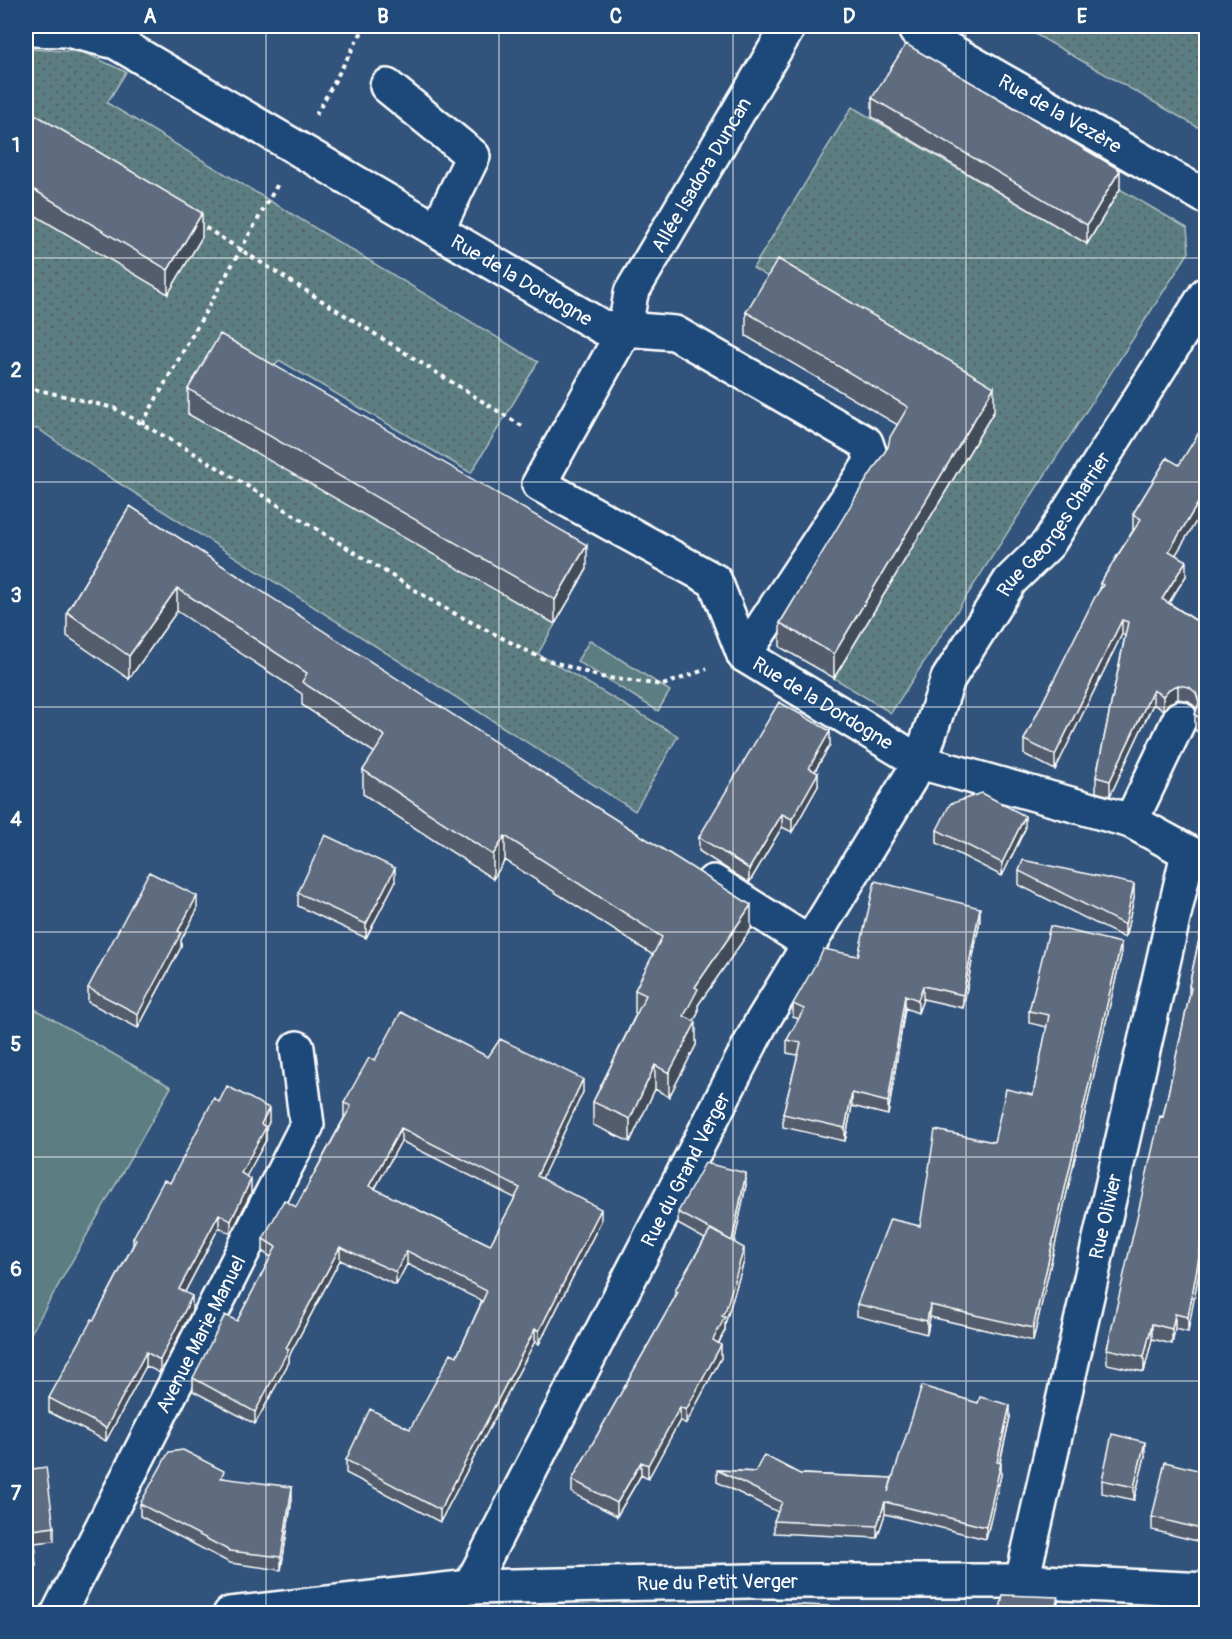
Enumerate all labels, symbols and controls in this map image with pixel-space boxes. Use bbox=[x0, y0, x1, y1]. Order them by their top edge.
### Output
text: A bbox=[144, 4, 157, 29]
text: B bbox=[377, 4, 389, 29]
text: C bbox=[610, 4, 622, 29]
text: D bbox=[843, 4, 856, 29]
text: E bbox=[1077, 4, 1088, 29]
street label: Rue de la Vezère bbox=[994, 68, 1126, 159]
street label: Allée Isadora Duncan bbox=[645, 93, 757, 257]
text: 1 bbox=[12, 133, 20, 158]
street label: Rue de la Dordogne bbox=[447, 229, 597, 331]
text: 2 bbox=[10, 358, 22, 383]
street label: Rue Georges Charrier bbox=[991, 447, 1116, 601]
text: 3 bbox=[10, 583, 22, 608]
street label: Rue de la Dordogne bbox=[748, 651, 898, 755]
text: 4 bbox=[10, 807, 22, 832]
text: 5 bbox=[11, 1032, 22, 1057]
street label: Rue du Grand Verger bbox=[635, 1088, 736, 1251]
street label: Rue Olivier bbox=[1083, 1171, 1127, 1262]
street label: Avenue Marie Manuel bbox=[150, 1251, 251, 1417]
text: 6 bbox=[10, 1257, 22, 1282]
text: 7 bbox=[11, 1481, 22, 1506]
street label: Rue du Petit Verger bbox=[637, 1568, 798, 1596]

